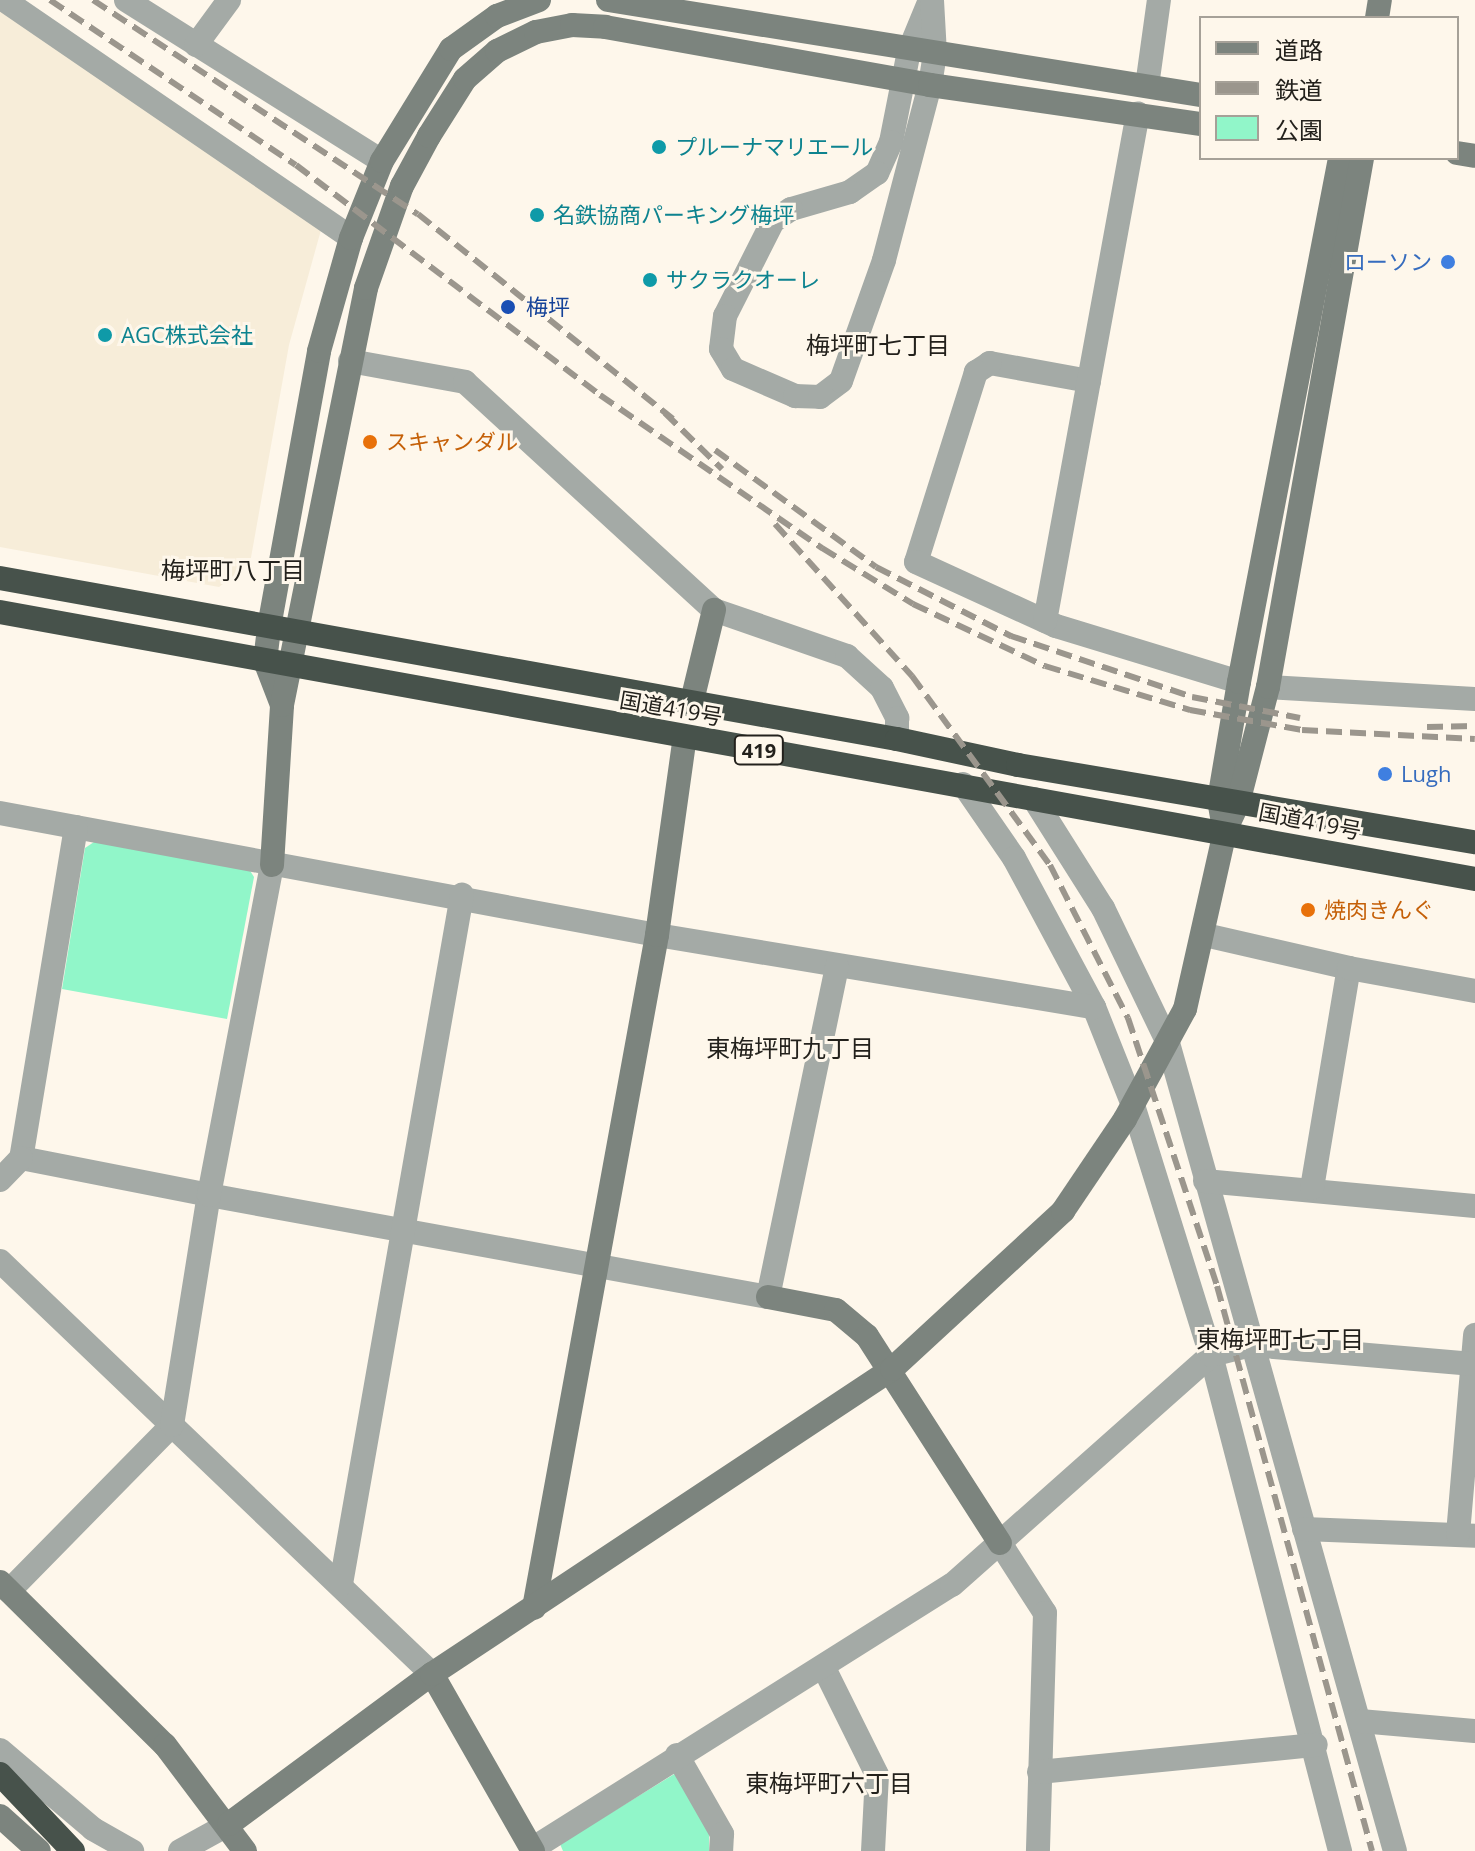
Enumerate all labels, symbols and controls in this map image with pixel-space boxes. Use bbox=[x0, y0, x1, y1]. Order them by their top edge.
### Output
legend bbox=[1199, 16, 1459, 160]
text: 道路 bbox=[1275, 33, 1323, 66]
text: 鉄道 bbox=[1275, 73, 1323, 106]
text: 公園 bbox=[1275, 113, 1323, 146]
place label: プルーナマリエール bbox=[675, 134, 873, 160]
marker: プルーナマリエール bbox=[650, 138, 668, 156]
place label: 名鉄協商パーキング梅坪 bbox=[553, 202, 795, 228]
marker: 名鉄協商パーキング梅坪 bbox=[528, 206, 546, 224]
place label: ローソン bbox=[1344, 249, 1432, 275]
marker: ローソン bbox=[1439, 253, 1457, 271]
place label: サクラクオーレ bbox=[666, 267, 820, 293]
marker: サクラクオーレ bbox=[641, 271, 659, 289]
place label: 梅坪 bbox=[526, 294, 570, 320]
marker: 梅坪 bbox=[497, 296, 519, 318]
place label: AGC株式会社 bbox=[121, 322, 253, 348]
marker: AGC株式会社 bbox=[96, 326, 114, 344]
district label: 梅坪町七丁目 bbox=[806, 331, 950, 359]
place label: スキャンダル bbox=[386, 429, 518, 455]
marker: スキャンダル bbox=[361, 433, 379, 451]
district label: 梅坪町八丁目 bbox=[161, 556, 305, 584]
street label: 国道419号 bbox=[618, 686, 724, 730]
road number: 419 bbox=[733, 734, 785, 766]
place label: Lugh bbox=[1401, 761, 1451, 787]
marker: Lugh bbox=[1376, 765, 1394, 783]
street label: 国道419号 bbox=[1257, 798, 1363, 844]
place label: 焼肉きんぐ bbox=[1324, 897, 1434, 923]
marker: 焼肉きんぐ bbox=[1299, 901, 1317, 919]
district label: 東梅坪町九丁目 bbox=[706, 1034, 874, 1062]
district label: 東梅坪町七丁目 bbox=[1196, 1325, 1364, 1353]
district label: 東梅坪町六丁目 bbox=[745, 1769, 913, 1797]

